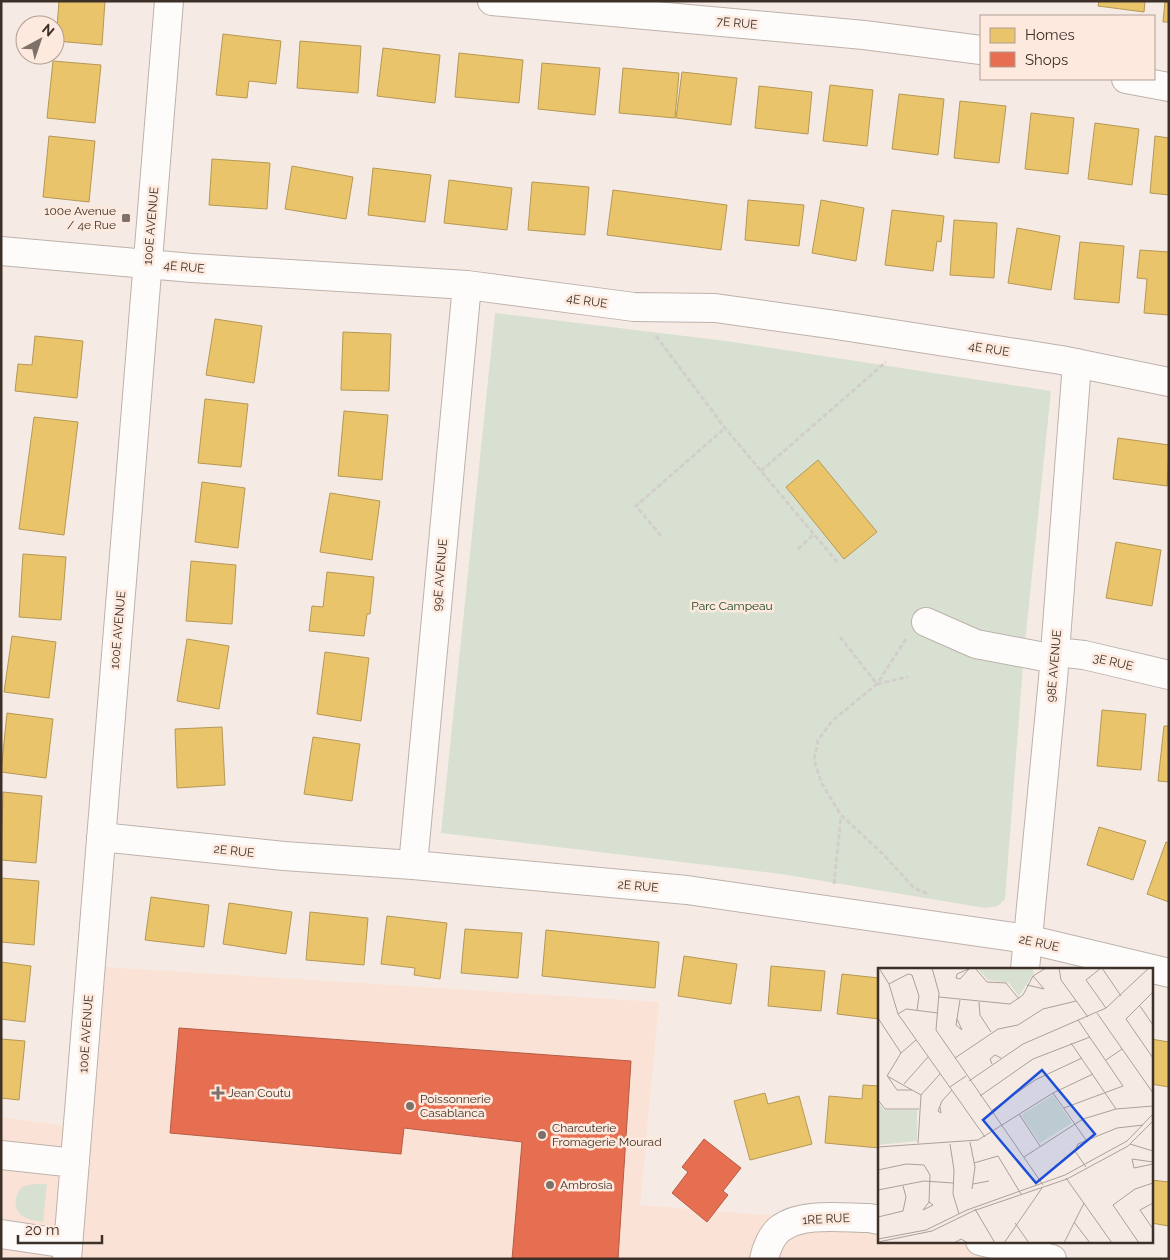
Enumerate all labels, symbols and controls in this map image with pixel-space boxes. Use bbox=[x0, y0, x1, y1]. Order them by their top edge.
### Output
street label: 7E RUE bbox=[716, 14, 758, 32]
north arrow bbox=[15, 15, 65, 65]
legend bbox=[980, 15, 1155, 80]
text: N bbox=[39, 20, 58, 40]
text: Homes bbox=[1025, 26, 1075, 44]
text: Shops bbox=[1025, 51, 1068, 69]
street label: 100E AVENUE bbox=[141, 186, 161, 266]
place label: 100e Avenue / 4e Rue bbox=[44, 204, 116, 232]
marker: 100e Avenue / 4e Rue bbox=[120, 212, 132, 224]
street label: 4E RUE bbox=[163, 258, 205, 276]
street label: 4E RUE bbox=[566, 291, 608, 311]
street label: 4E RUE bbox=[968, 339, 1010, 359]
street label: 99E AVENUE bbox=[430, 538, 450, 612]
street label: 100E AVENUE bbox=[108, 590, 128, 670]
park label: Parc Campeau bbox=[691, 599, 773, 613]
street label: 98E AVENUE bbox=[1044, 629, 1064, 703]
street label: 3E RUE bbox=[1091, 651, 1135, 673]
street label: 2E RUE bbox=[213, 842, 255, 860]
street label: 2E RUE bbox=[617, 877, 659, 895]
street label: 2E RUE bbox=[1018, 932, 1060, 954]
inset map bbox=[878, 968, 1152, 1242]
street label: 100E AVENUE bbox=[76, 994, 96, 1074]
place label: Jean Coutu bbox=[228, 1086, 291, 1100]
marker: Jean Coutu bbox=[212, 1087, 224, 1099]
place label: Poissonnerie Casablanca bbox=[420, 1092, 491, 1120]
marker: Poissonnerie Casablanca bbox=[404, 1100, 416, 1112]
place label: Charcuterie Fromagerie Mourad bbox=[552, 1121, 662, 1149]
marker: Charcuterie Fromagerie Mourad bbox=[536, 1129, 548, 1141]
place label: Ambrosia bbox=[560, 1178, 613, 1192]
marker: Ambrosia bbox=[544, 1179, 556, 1191]
street label: 1RE RUE bbox=[802, 1211, 850, 1227]
scale bar bbox=[18, 1212, 101, 1244]
text: 20 m bbox=[25, 1221, 60, 1239]

